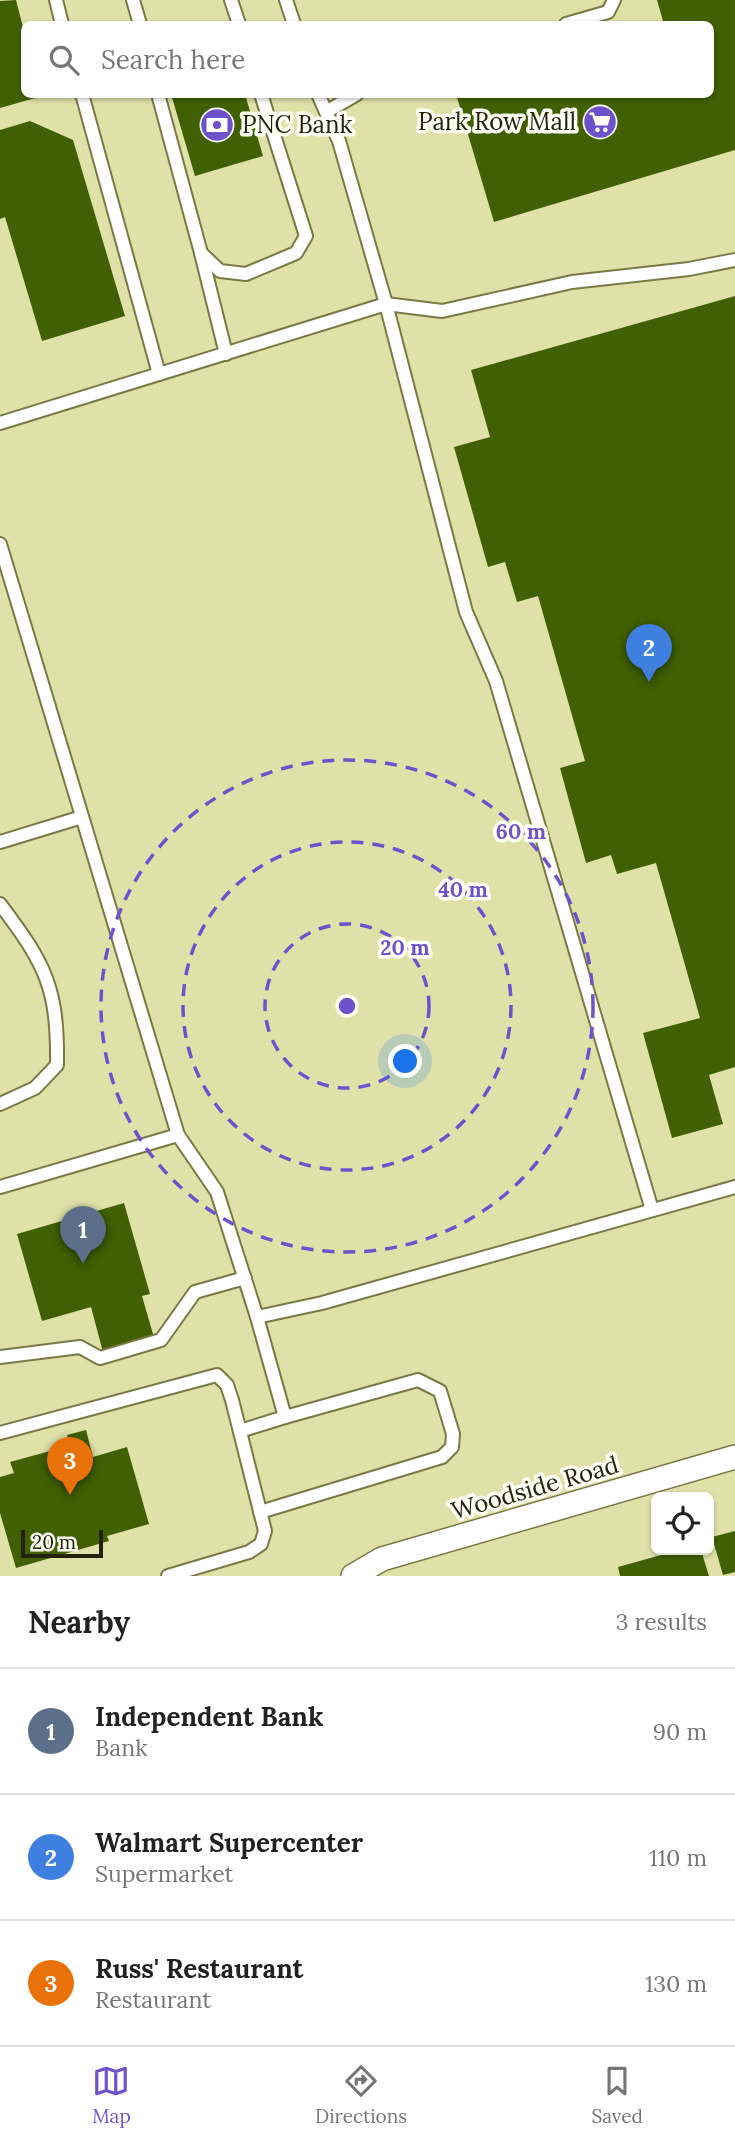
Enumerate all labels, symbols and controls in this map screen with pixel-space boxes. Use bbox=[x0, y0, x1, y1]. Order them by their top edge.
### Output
search box bbox=[21, 21, 714, 98]
icon: search bbox=[45, 41, 83, 79]
text: Search here bbox=[101, 43, 245, 76]
supermarket icon: Park Row Mall bbox=[581, 103, 619, 141]
bank icon: PNC Bank bbox=[198, 106, 236, 144]
place label: Park Row Mall bbox=[418, 106, 576, 137]
place label: PNC Bank bbox=[242, 109, 353, 140]
pin: 2 bbox=[626, 624, 672, 682]
text: 60 m bbox=[496, 818, 546, 845]
text: 40 m bbox=[438, 876, 488, 903]
text: 20 m bbox=[380, 934, 430, 961]
centre of rings bbox=[335, 994, 359, 1018]
your location bbox=[388, 1044, 422, 1078]
pin: 1 bbox=[60, 1206, 106, 1264]
pin: 3 bbox=[47, 1437, 93, 1495]
street label: Woodside Road bbox=[448, 1449, 622, 1526]
map controls bbox=[651, 1492, 714, 1555]
button: locate bbox=[651, 1492, 714, 1555]
scale bar bbox=[21, 1527, 103, 1559]
text: 20 m bbox=[32, 1530, 76, 1554]
text: Nearby bbox=[28, 1603, 130, 1641]
text: 3 results bbox=[616, 1607, 707, 1636]
text: Independent Bank bbox=[95, 1700, 323, 1733]
text: 1 bbox=[46, 1717, 56, 1746]
text: 90 m bbox=[653, 1717, 707, 1746]
text: Bank bbox=[95, 1733, 148, 1762]
text: Walmart Supercenter bbox=[95, 1826, 363, 1859]
text: 2 bbox=[45, 1843, 57, 1872]
text: 110 m bbox=[649, 1843, 707, 1872]
text: Supermarket bbox=[95, 1859, 233, 1888]
text: Russ' Restaurant bbox=[95, 1952, 303, 1985]
text: 3 bbox=[45, 1969, 57, 1998]
text: 130 m bbox=[645, 1969, 707, 1998]
text: Restaurant bbox=[95, 1985, 211, 2014]
tab: Map bbox=[92, 2062, 131, 2128]
tab: Directions bbox=[315, 2062, 407, 2128]
tab: Saved bbox=[591, 2062, 643, 2128]

